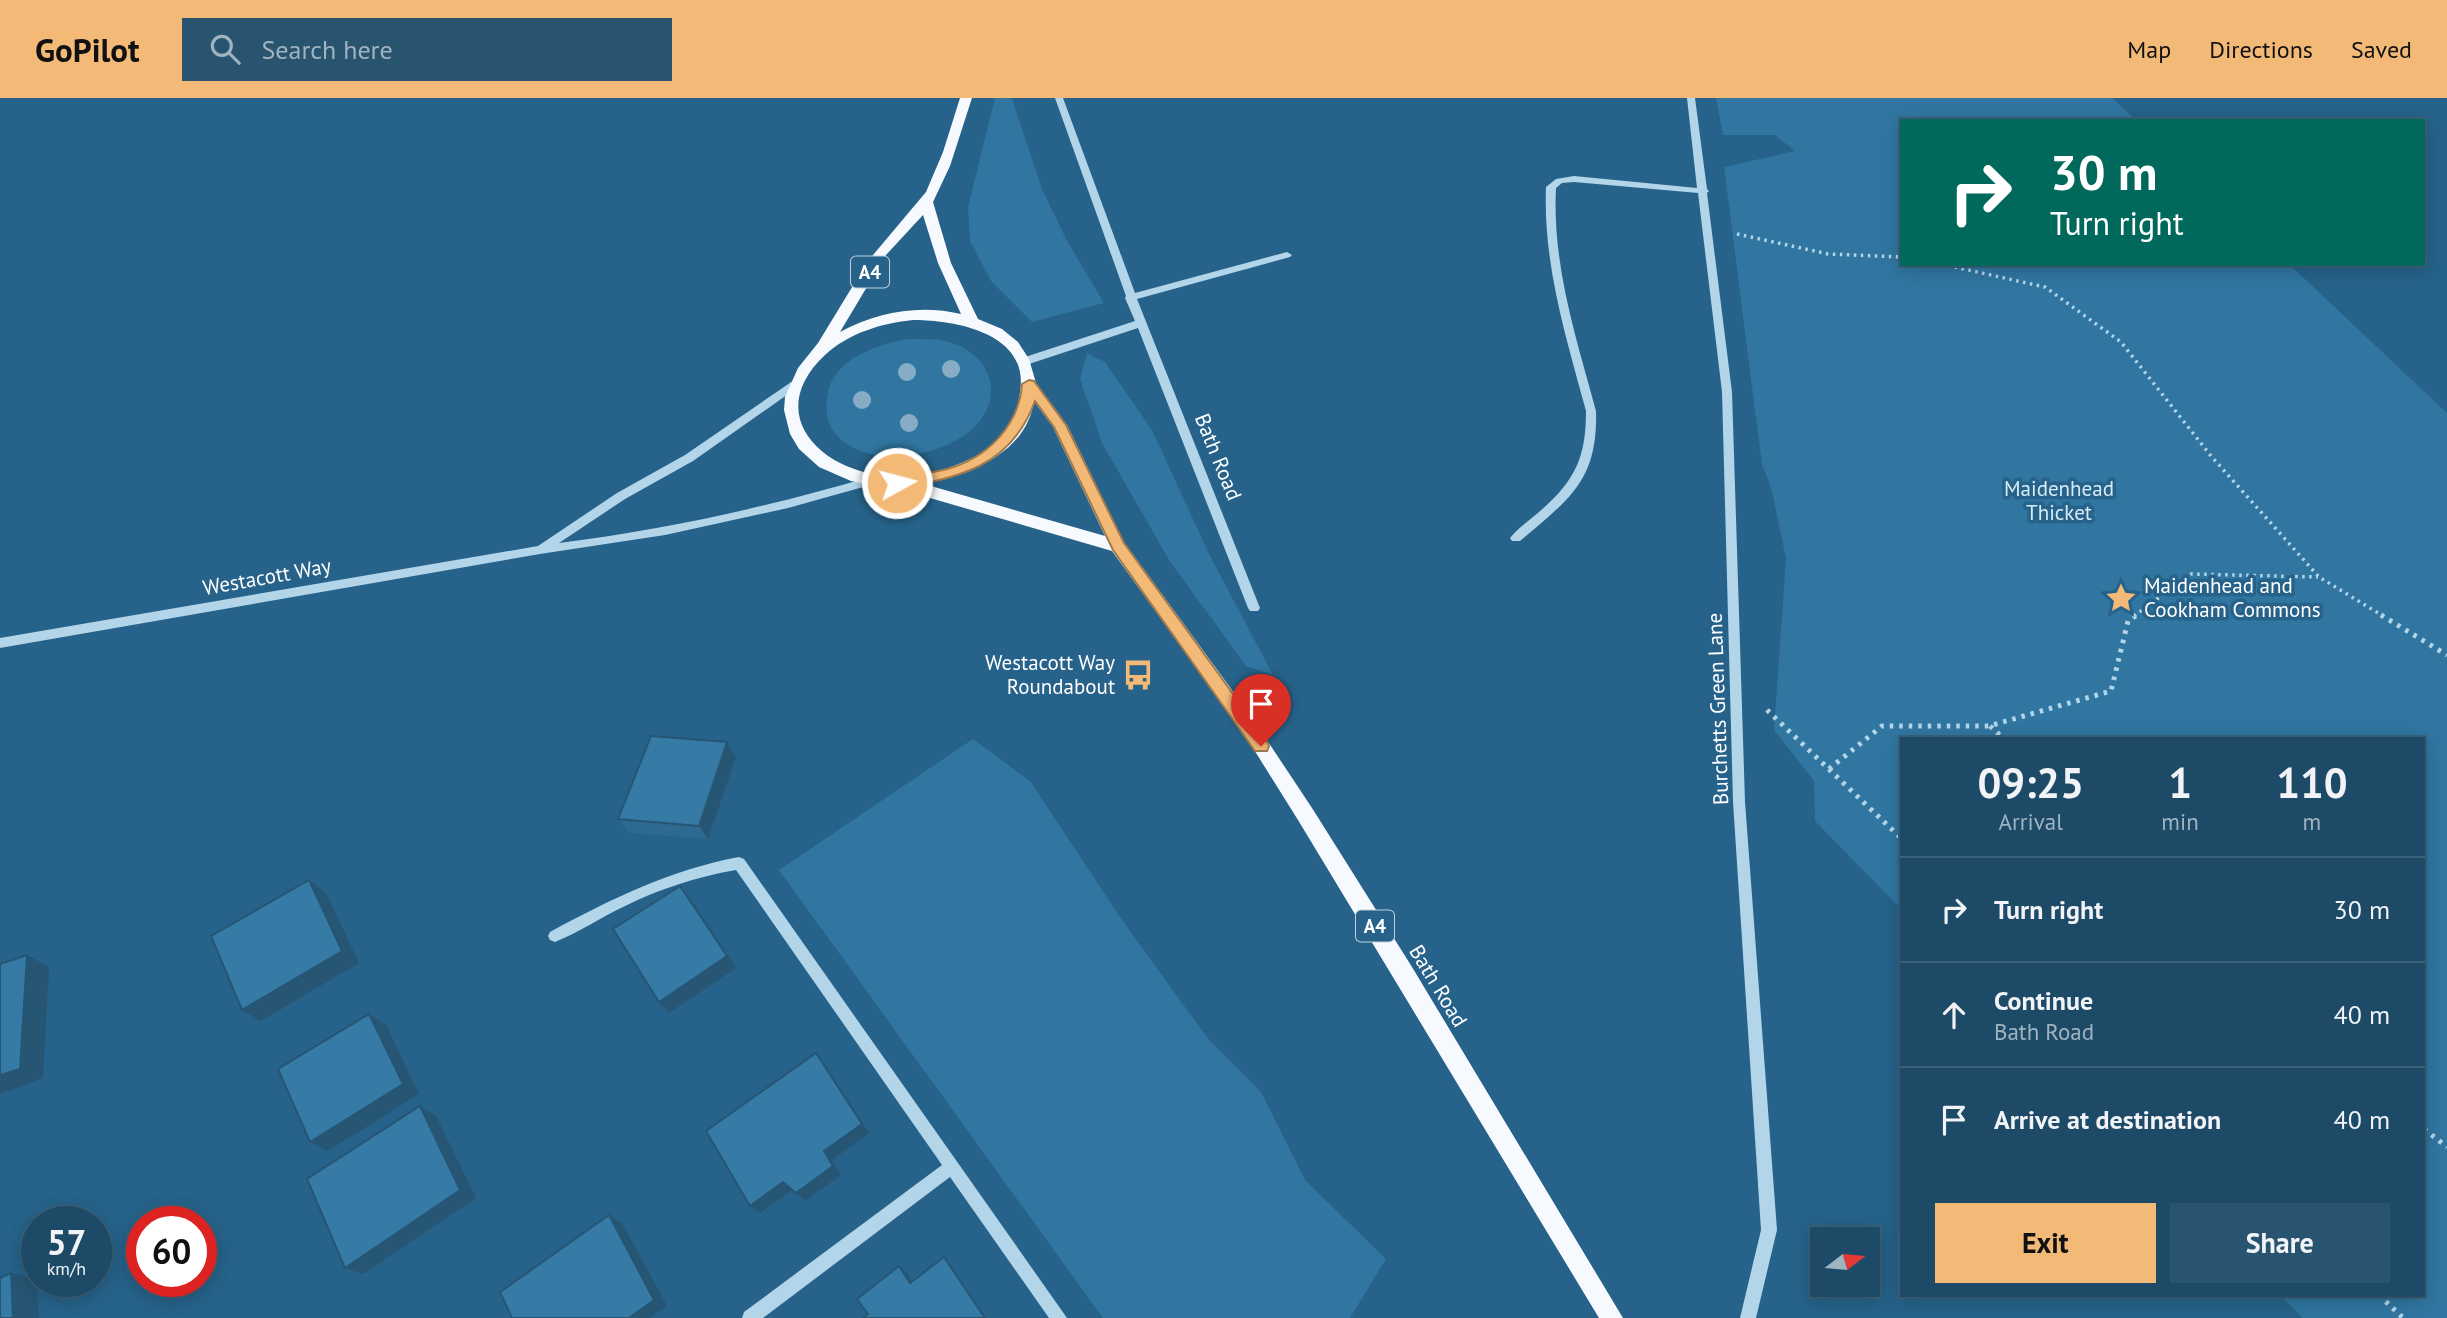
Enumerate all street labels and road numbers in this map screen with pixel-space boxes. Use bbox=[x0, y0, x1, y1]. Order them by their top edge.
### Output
road number: A4 bbox=[851, 256, 889, 288]
street label: Bath Road bbox=[1189, 409, 1248, 504]
street label: Westacott Way bbox=[201, 552, 333, 601]
street label: Burchetts Green Lane bbox=[1701, 612, 1734, 806]
road number: A4 bbox=[1356, 911, 1394, 942]
street label: Bath Road bbox=[1403, 940, 1474, 1032]

